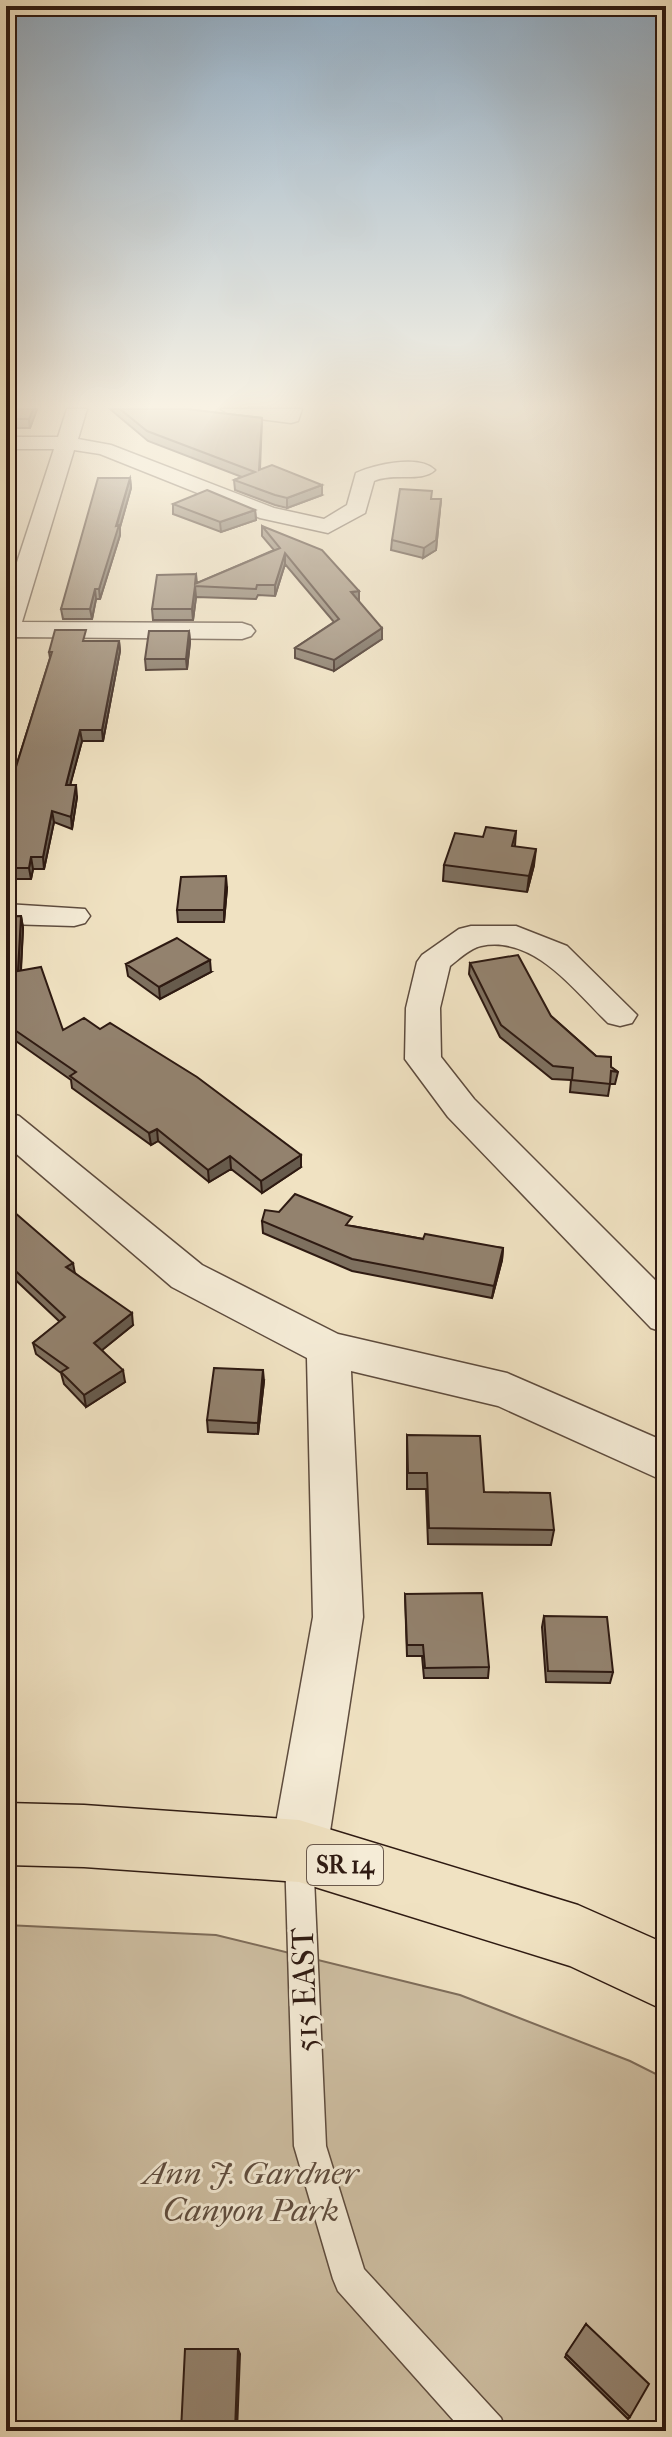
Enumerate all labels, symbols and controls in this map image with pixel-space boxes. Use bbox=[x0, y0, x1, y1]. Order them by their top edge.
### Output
road number: SR 14 bbox=[307, 1845, 383, 1885]
street label: 515 EAST bbox=[284, 1927, 325, 2053]
park label: Ann J. Gardner Canyon Park bbox=[140, 2155, 361, 2229]

